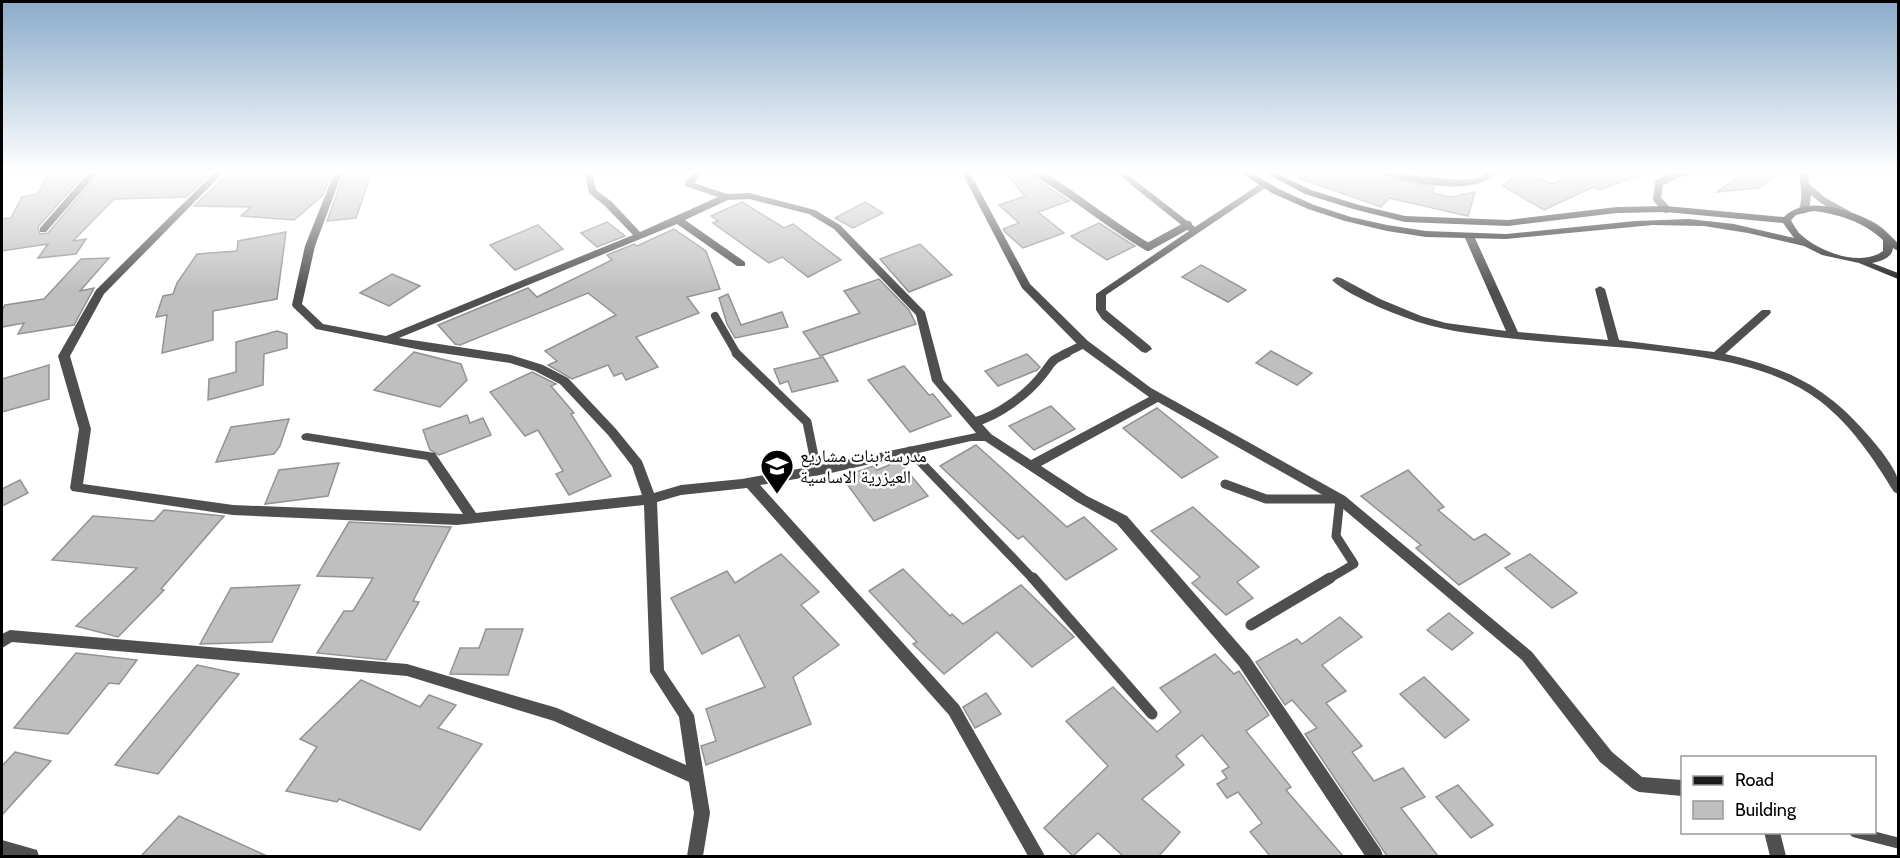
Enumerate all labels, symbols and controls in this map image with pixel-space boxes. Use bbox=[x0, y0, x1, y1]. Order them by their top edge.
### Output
place label: مدرسة بنات مشاريع العيزرية الاساسية bbox=[800, 445, 927, 488]
school or university icon: مدرسة بنات مشاريع العيزرية الاساسية bbox=[759, 448, 795, 495]
legend bbox=[1681, 756, 1876, 834]
text: Road bbox=[1735, 769, 1774, 791]
text: Building bbox=[1735, 799, 1797, 821]

